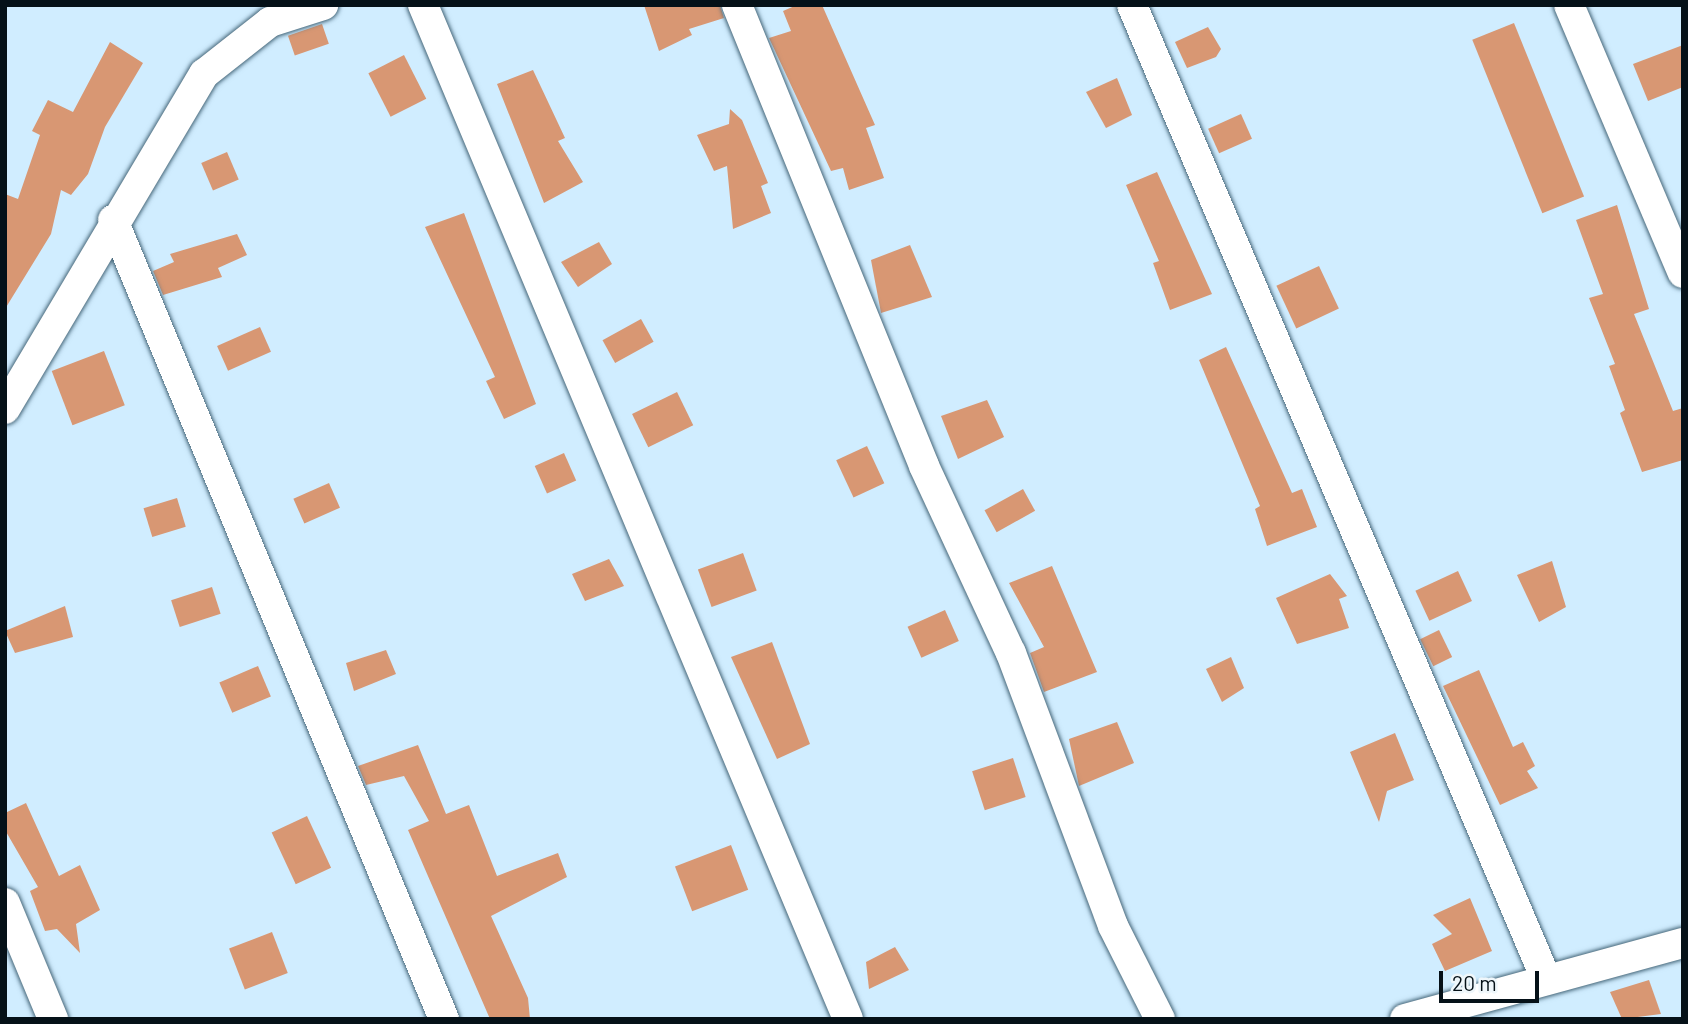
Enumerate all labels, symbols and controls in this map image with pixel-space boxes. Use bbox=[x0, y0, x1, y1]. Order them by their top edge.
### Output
scale bar bbox=[1443, 958, 1543, 1002]
text: 20 m bbox=[1452, 970, 1497, 995]

